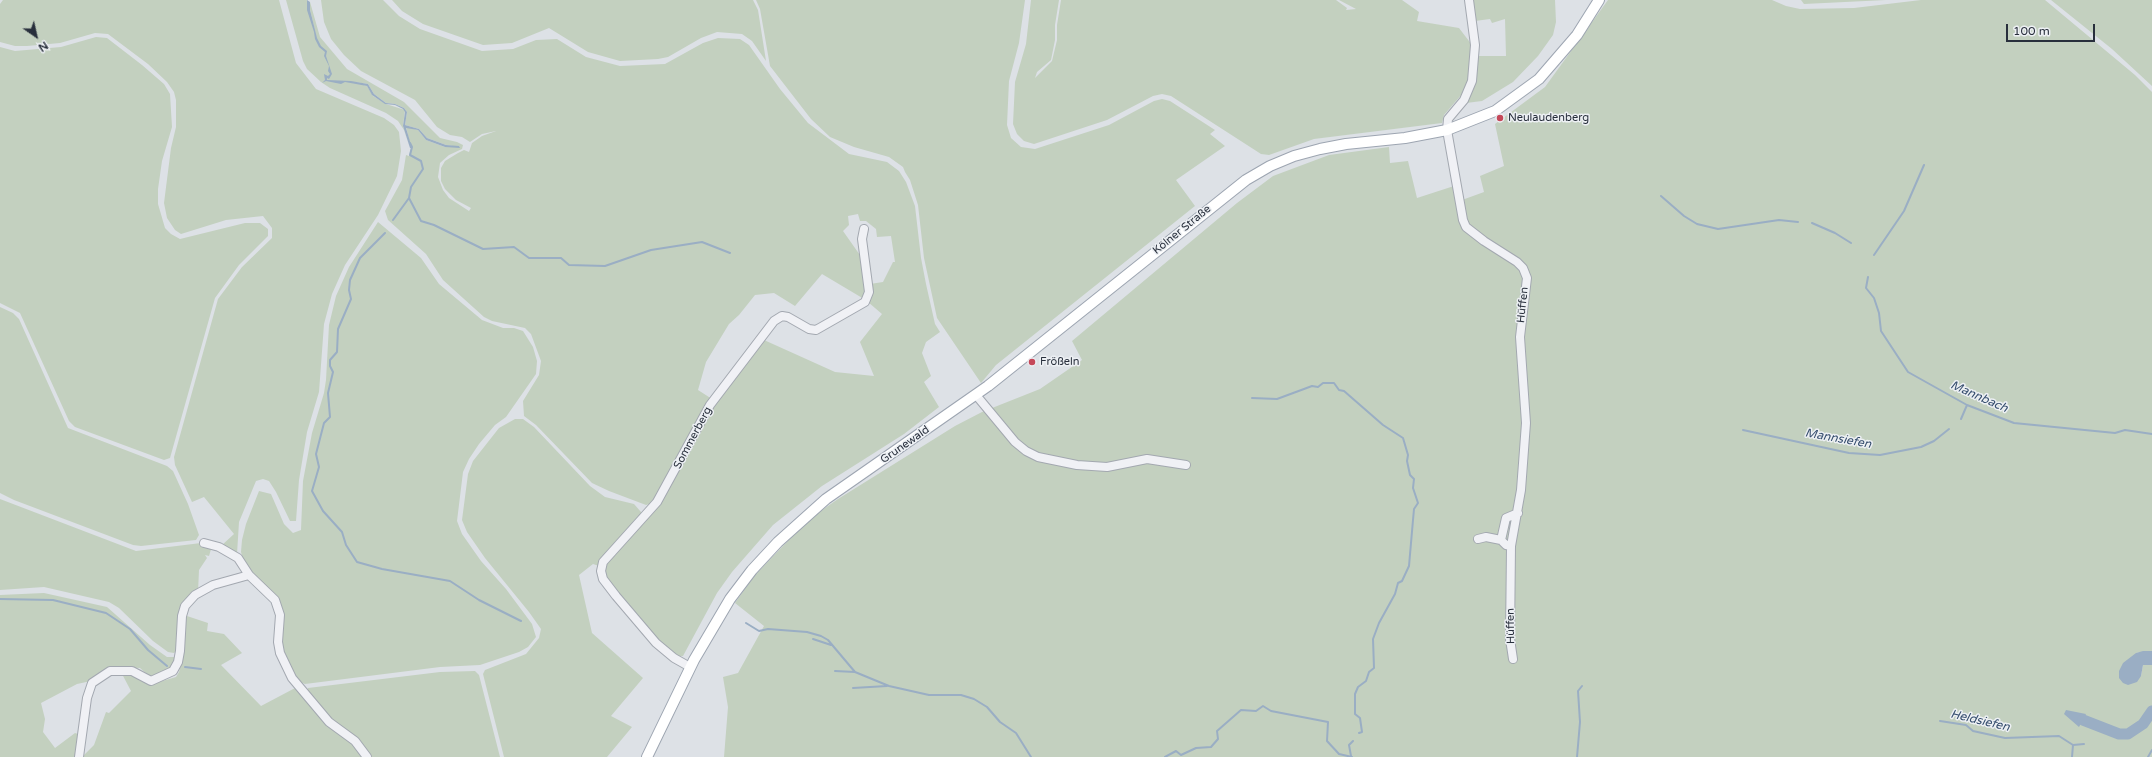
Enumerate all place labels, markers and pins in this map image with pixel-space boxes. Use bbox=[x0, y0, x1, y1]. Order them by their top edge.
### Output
place label: Neulaudenberg bbox=[1508, 111, 1589, 125]
marker: Neulaudenberg bbox=[1495, 113, 1505, 123]
place label: Frößeln bbox=[1040, 355, 1079, 369]
marker: Frößeln bbox=[1027, 357, 1037, 367]

